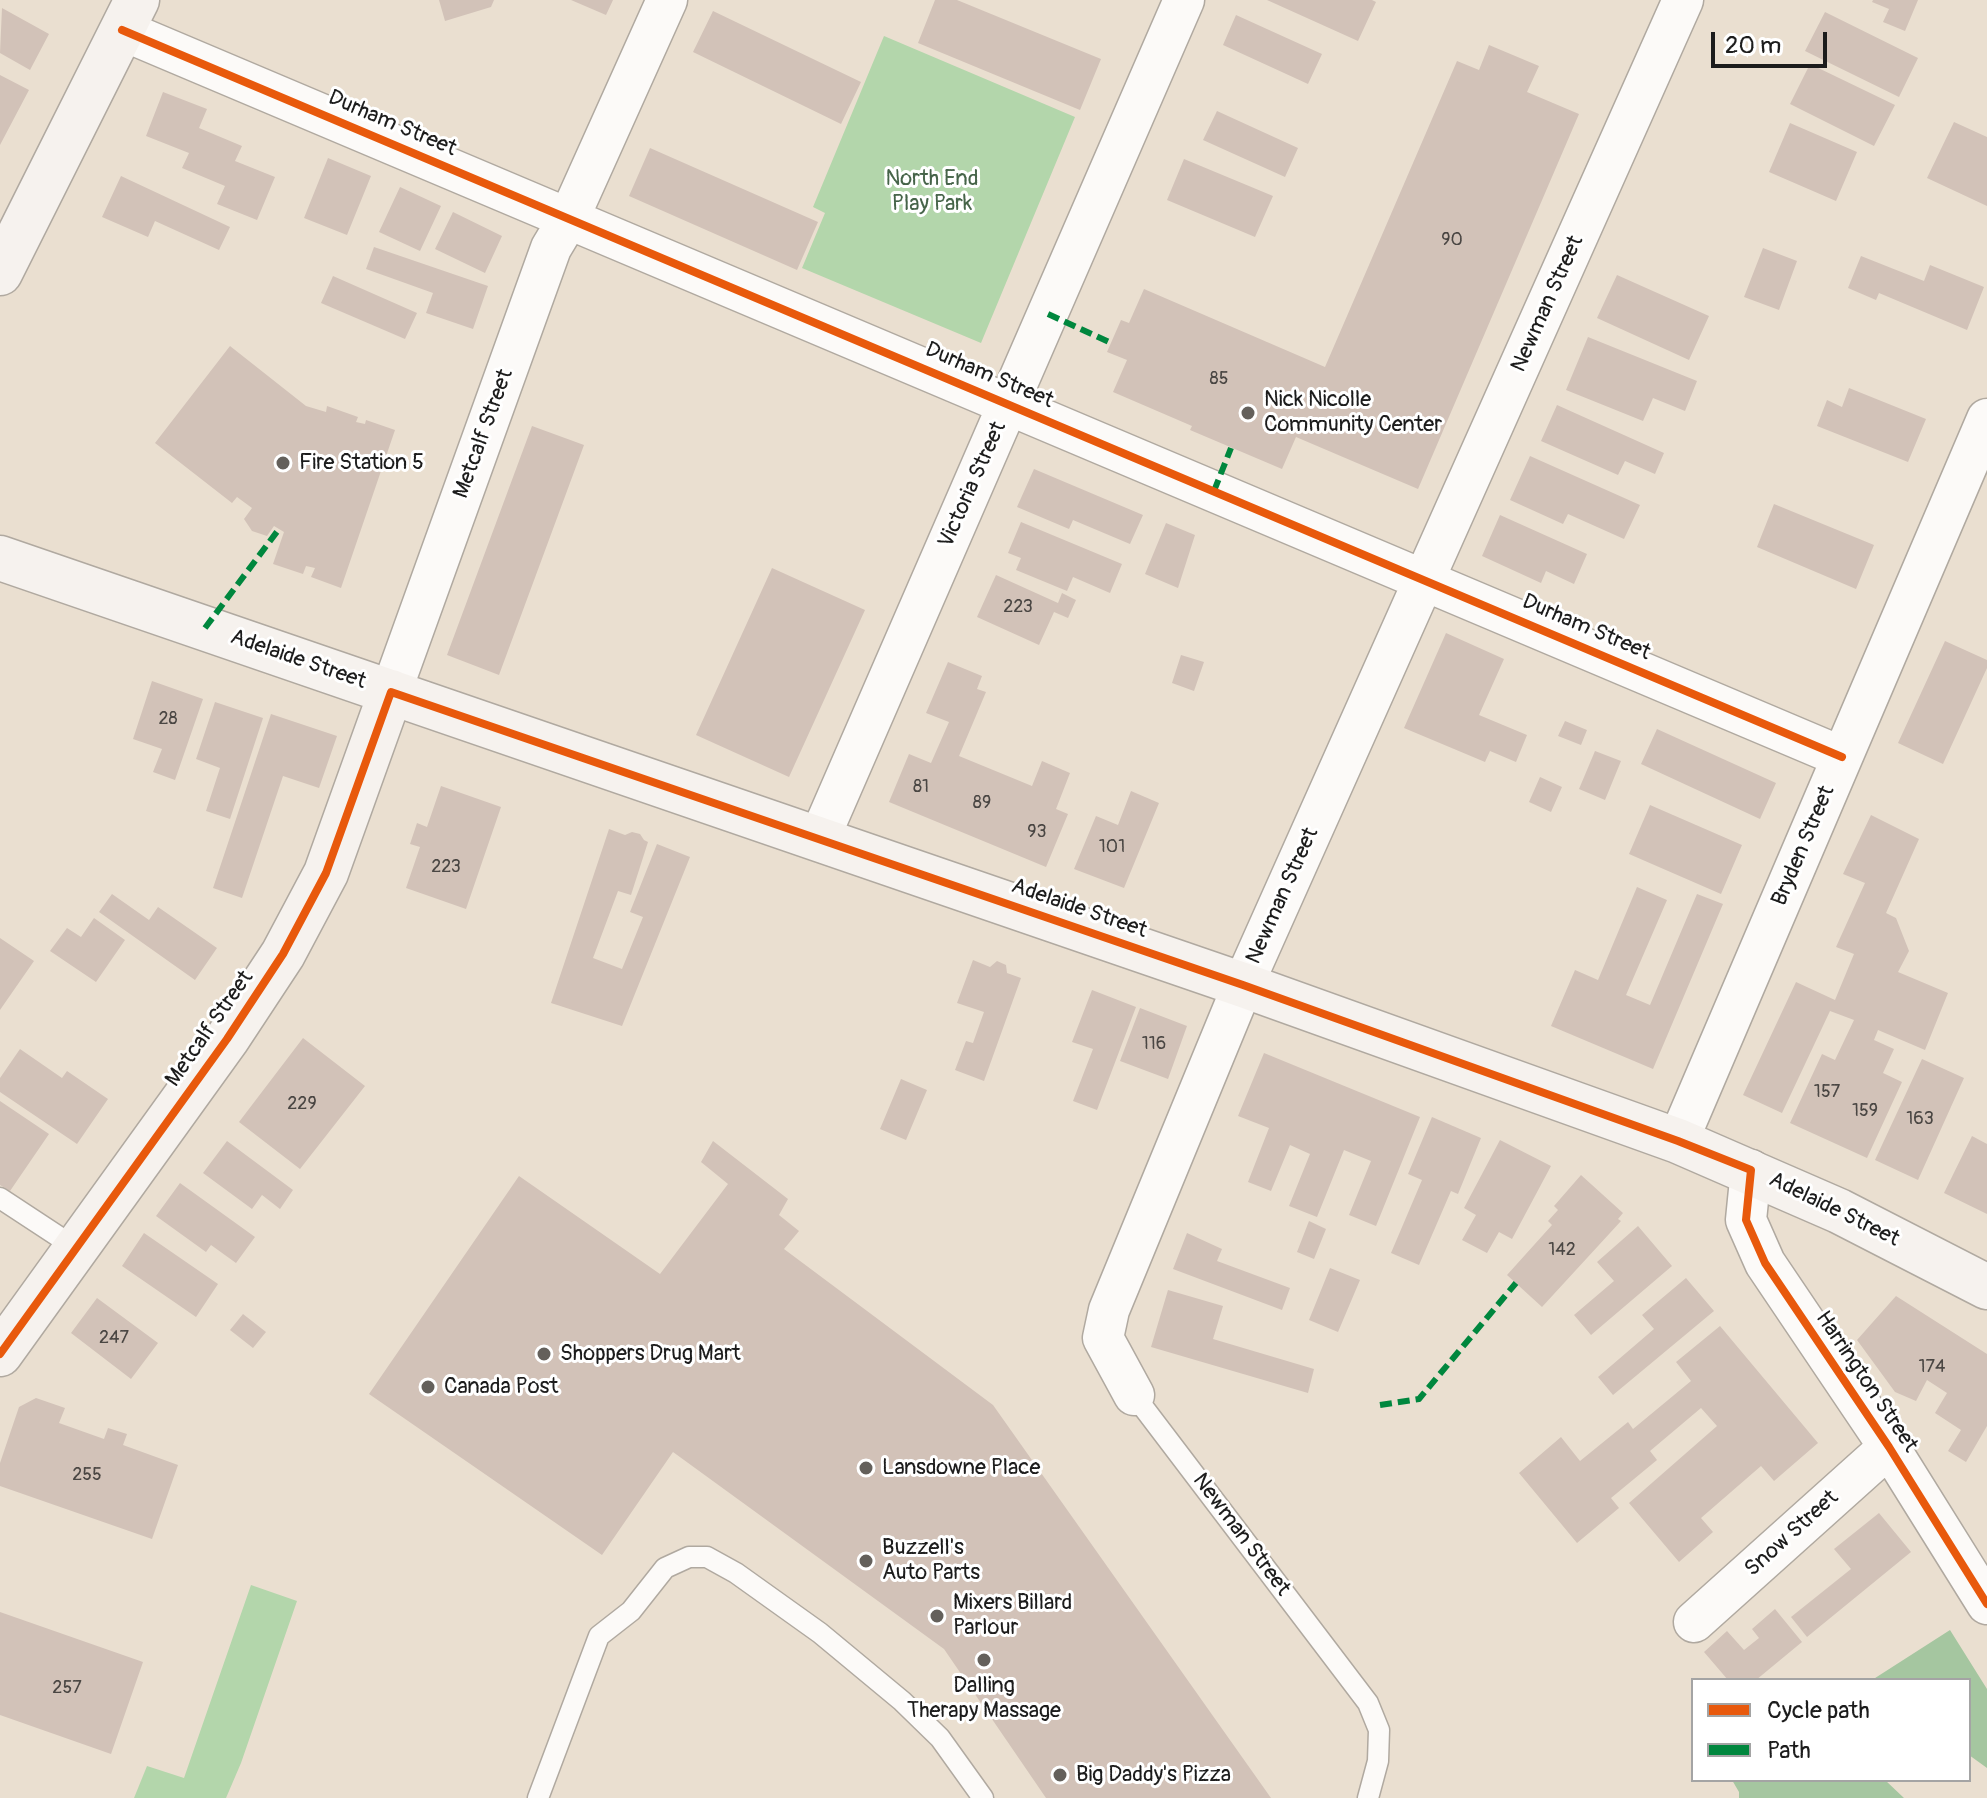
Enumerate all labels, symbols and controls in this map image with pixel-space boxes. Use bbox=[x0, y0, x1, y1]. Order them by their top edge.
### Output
scale bar bbox=[1715, 16, 1831, 66]
text: 20 m bbox=[1725, 31, 1781, 60]
street label: Durham Street bbox=[324, 85, 460, 163]
park label: North End Play Park bbox=[885, 166, 979, 218]
house number: 90 bbox=[1441, 229, 1463, 251]
street label: Newman Street bbox=[1506, 232, 1590, 376]
street label: Durham Street bbox=[921, 337, 1057, 415]
street label: Metcalf Street bbox=[448, 366, 520, 502]
house number: 85 bbox=[1210, 368, 1228, 390]
place label: Nick Nicolle Community Center bbox=[1264, 387, 1442, 438]
marker: Nick Nicolle Community Center bbox=[1239, 404, 1257, 422]
street label: Victoria Street bbox=[933, 418, 1013, 552]
place label: Fire Station 5 bbox=[299, 450, 424, 476]
marker: Fire Station 5 bbox=[274, 454, 292, 472]
street label: Durham Street bbox=[1518, 589, 1654, 667]
house number: 223 bbox=[1003, 596, 1033, 618]
street label: Adelaide Street bbox=[227, 624, 369, 696]
house number: 28 bbox=[158, 708, 178, 730]
house number: 81 bbox=[913, 776, 929, 798]
street label: Bryden Street bbox=[1767, 782, 1841, 910]
house number: 89 bbox=[973, 792, 991, 814]
house number: 93 bbox=[1027, 821, 1047, 843]
street label: Newman Street bbox=[1241, 824, 1325, 968]
house number: 101 bbox=[1099, 836, 1125, 858]
house number: 223 bbox=[431, 856, 461, 878]
street label: Adelaide Street bbox=[1008, 873, 1150, 945]
street label: Metcalf Street bbox=[160, 966, 260, 1092]
house number: 116 bbox=[1142, 1033, 1166, 1055]
house number: 157 bbox=[1814, 1081, 1840, 1103]
house number: 229 bbox=[287, 1093, 317, 1115]
house number: 159 bbox=[1852, 1100, 1878, 1122]
house number: 163 bbox=[1906, 1108, 1934, 1130]
street label: Adelaide Street bbox=[1764, 1167, 1904, 1253]
house number: 142 bbox=[1548, 1239, 1576, 1261]
street label: Harrington Street bbox=[1809, 1306, 1923, 1458]
house number: 247 bbox=[99, 1327, 129, 1349]
place label: Shoppers Drug Mart bbox=[560, 1341, 741, 1367]
marker: Shoppers Drug Mart bbox=[535, 1345, 553, 1363]
house number: 174 bbox=[1919, 1356, 1945, 1378]
place label: Canada Post bbox=[444, 1374, 558, 1400]
marker: Canada Post bbox=[419, 1378, 437, 1396]
place label: Lansdowne Place bbox=[882, 1455, 1040, 1481]
marker: Lansdowne Place bbox=[857, 1459, 875, 1477]
house number: 255 bbox=[72, 1464, 102, 1486]
street label: Newman Street bbox=[1186, 1469, 1296, 1601]
street label: Snow Street bbox=[1740, 1485, 1844, 1583]
place label: Buzzell's Auto Parts bbox=[882, 1535, 980, 1586]
marker: Buzzell's Auto Parts bbox=[857, 1552, 875, 1570]
place label: Mixers Billard Parlour bbox=[953, 1590, 1072, 1642]
marker: Mixers Billard Parlour bbox=[928, 1607, 946, 1625]
marker: Dalling Therapy Massage bbox=[975, 1651, 993, 1669]
place label: Dalling Therapy Massage bbox=[907, 1673, 1061, 1724]
house number: 257 bbox=[52, 1677, 82, 1699]
legend bbox=[1691, 1678, 1971, 1782]
text: Cycle path bbox=[1767, 1696, 1870, 1725]
text: Path bbox=[1767, 1736, 1811, 1765]
place label: Big Daddy's Pizza bbox=[1076, 1762, 1231, 1788]
marker: Big Daddy's Pizza bbox=[1051, 1766, 1069, 1784]

